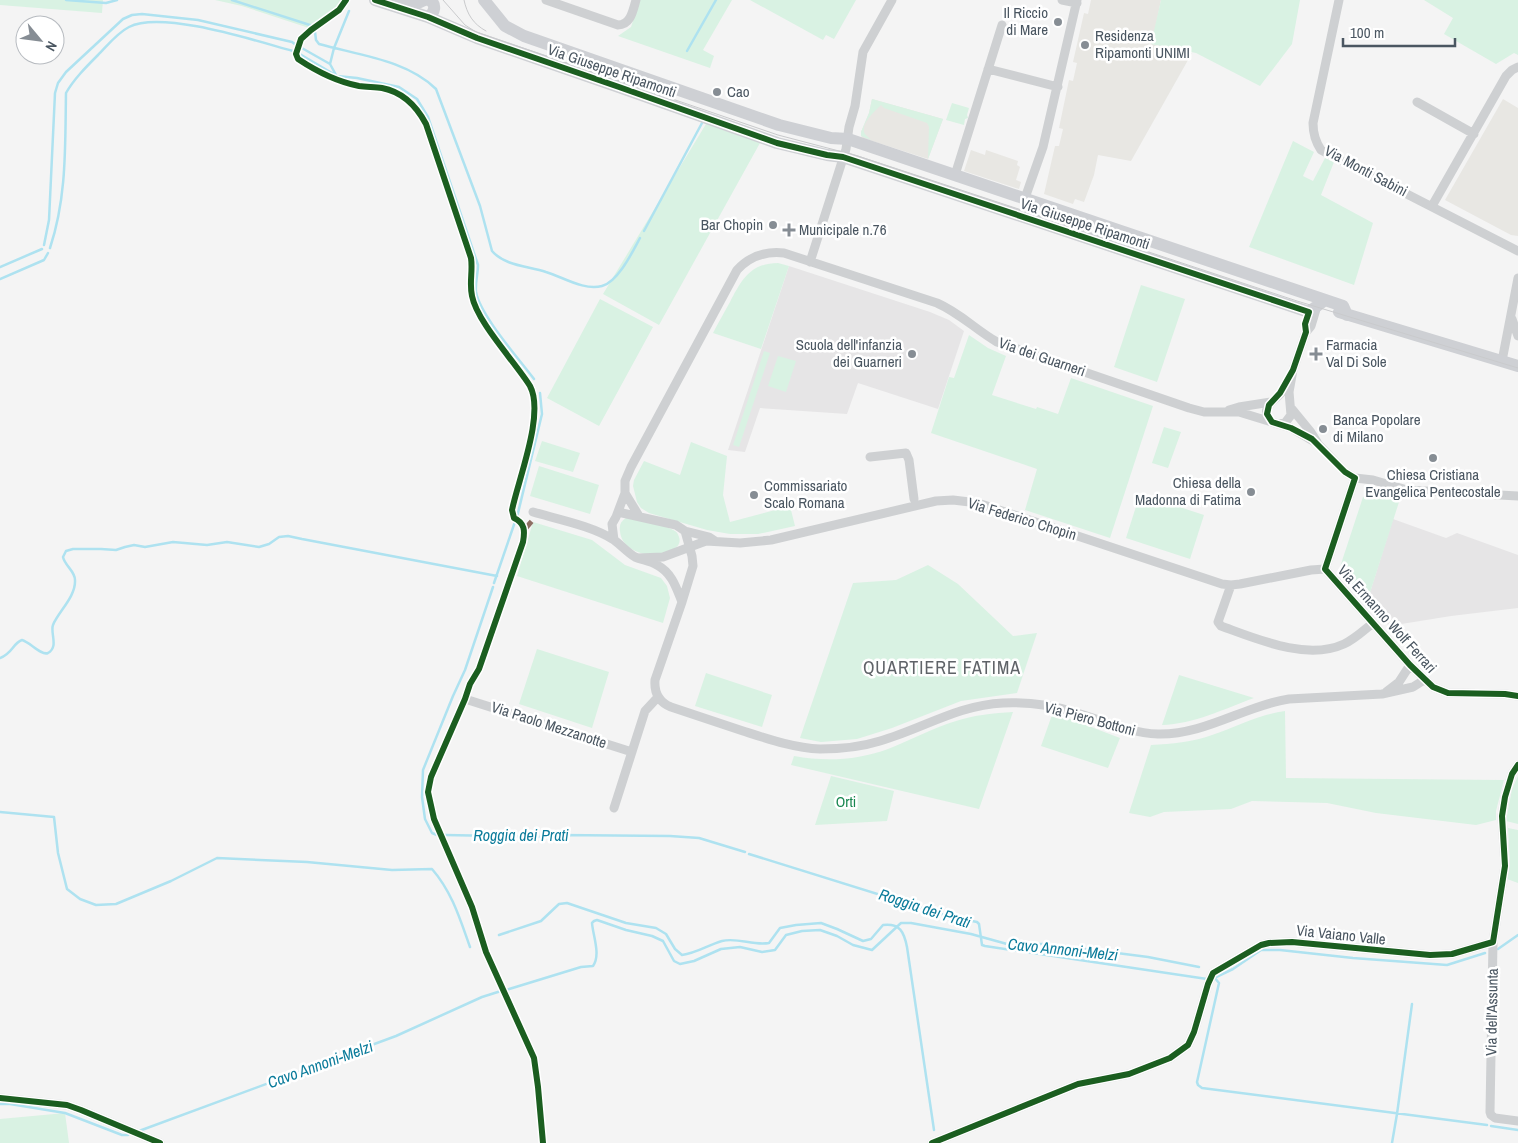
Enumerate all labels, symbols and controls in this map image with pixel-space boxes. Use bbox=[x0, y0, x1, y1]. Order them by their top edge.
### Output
place label: Il Riccio di Mare bbox=[1004, 2, 1048, 40]
north arrow bbox=[15, 15, 65, 65]
scale bar bbox=[1343, 15, 1456, 47]
marker: Il Riccio di Mare bbox=[1052, 16, 1064, 28]
text: 100 m bbox=[1350, 22, 1384, 43]
place label: Residenza Ripamonti UNIMI bbox=[1095, 25, 1190, 63]
text: N bbox=[41, 38, 61, 54]
street label: Via Giuseppe Ripamonti bbox=[545, 39, 679, 102]
marker: Residenza Ripamonti UNIMI bbox=[1079, 39, 1091, 51]
place label: Cao bbox=[727, 81, 750, 102]
marker: Cao bbox=[711, 86, 723, 98]
street label: Via Monti Sabini bbox=[1321, 140, 1412, 201]
street label: Via Giuseppe Ripamonti bbox=[1018, 193, 1153, 254]
place label: Bar Chopin bbox=[701, 214, 763, 235]
marker: Bar Chopin bbox=[767, 219, 779, 231]
place label: Municipale n.76 bbox=[799, 219, 887, 240]
marker: Municipale n.76 bbox=[783, 224, 795, 236]
street label: Via dei Guarneri bbox=[996, 332, 1088, 381]
place label: Scuola dell'infanzia dei Guarneri bbox=[796, 334, 902, 372]
place label: Farmacia Val Di Sole bbox=[1326, 334, 1387, 372]
marker: Scuola dell'infanzia dei Guarneri bbox=[906, 348, 918, 360]
marker: Farmacia Val Di Sole bbox=[1310, 348, 1322, 360]
place label: Banca Popolare di Milano bbox=[1333, 409, 1421, 447]
marker: Banca Popolare di Milano bbox=[1317, 423, 1329, 435]
marker: Chiesa Cristiana Evangelica Pentecostale bbox=[1427, 452, 1439, 464]
place label: Chiesa Cristiana Evangelica Pentecostale bbox=[1365, 464, 1501, 502]
place label: Chiesa della Madonna di Fatima bbox=[1135, 472, 1241, 510]
place label: Commissariato Scalo Romana bbox=[764, 475, 848, 513]
marker: Chiesa della Madonna di Fatima bbox=[1245, 486, 1257, 498]
marker: Commissariato Scalo Romana bbox=[748, 489, 760, 501]
street label: Via Federico Chopin bbox=[965, 492, 1079, 545]
street label: Via Ermanno Wolf Ferrari bbox=[1333, 560, 1442, 677]
district label: QUARTIERE FATIMA bbox=[863, 655, 1021, 680]
street label: Via Paolo Mezzanotte bbox=[489, 696, 610, 753]
street label: Via Piero Bottoni bbox=[1042, 696, 1138, 741]
park label: Orti bbox=[836, 791, 856, 812]
water label: Roggia dei Prati bbox=[473, 824, 569, 846]
water label: Roggia dei Prati bbox=[876, 883, 974, 933]
street label: Via Vaiano Valle bbox=[1295, 919, 1387, 950]
water label: Cavo Annoni-Melzi bbox=[1007, 932, 1120, 966]
street label: Via dell'Assunta bbox=[1480, 968, 1503, 1056]
water label: Cavo Annoni-Melzi bbox=[264, 1035, 376, 1093]

